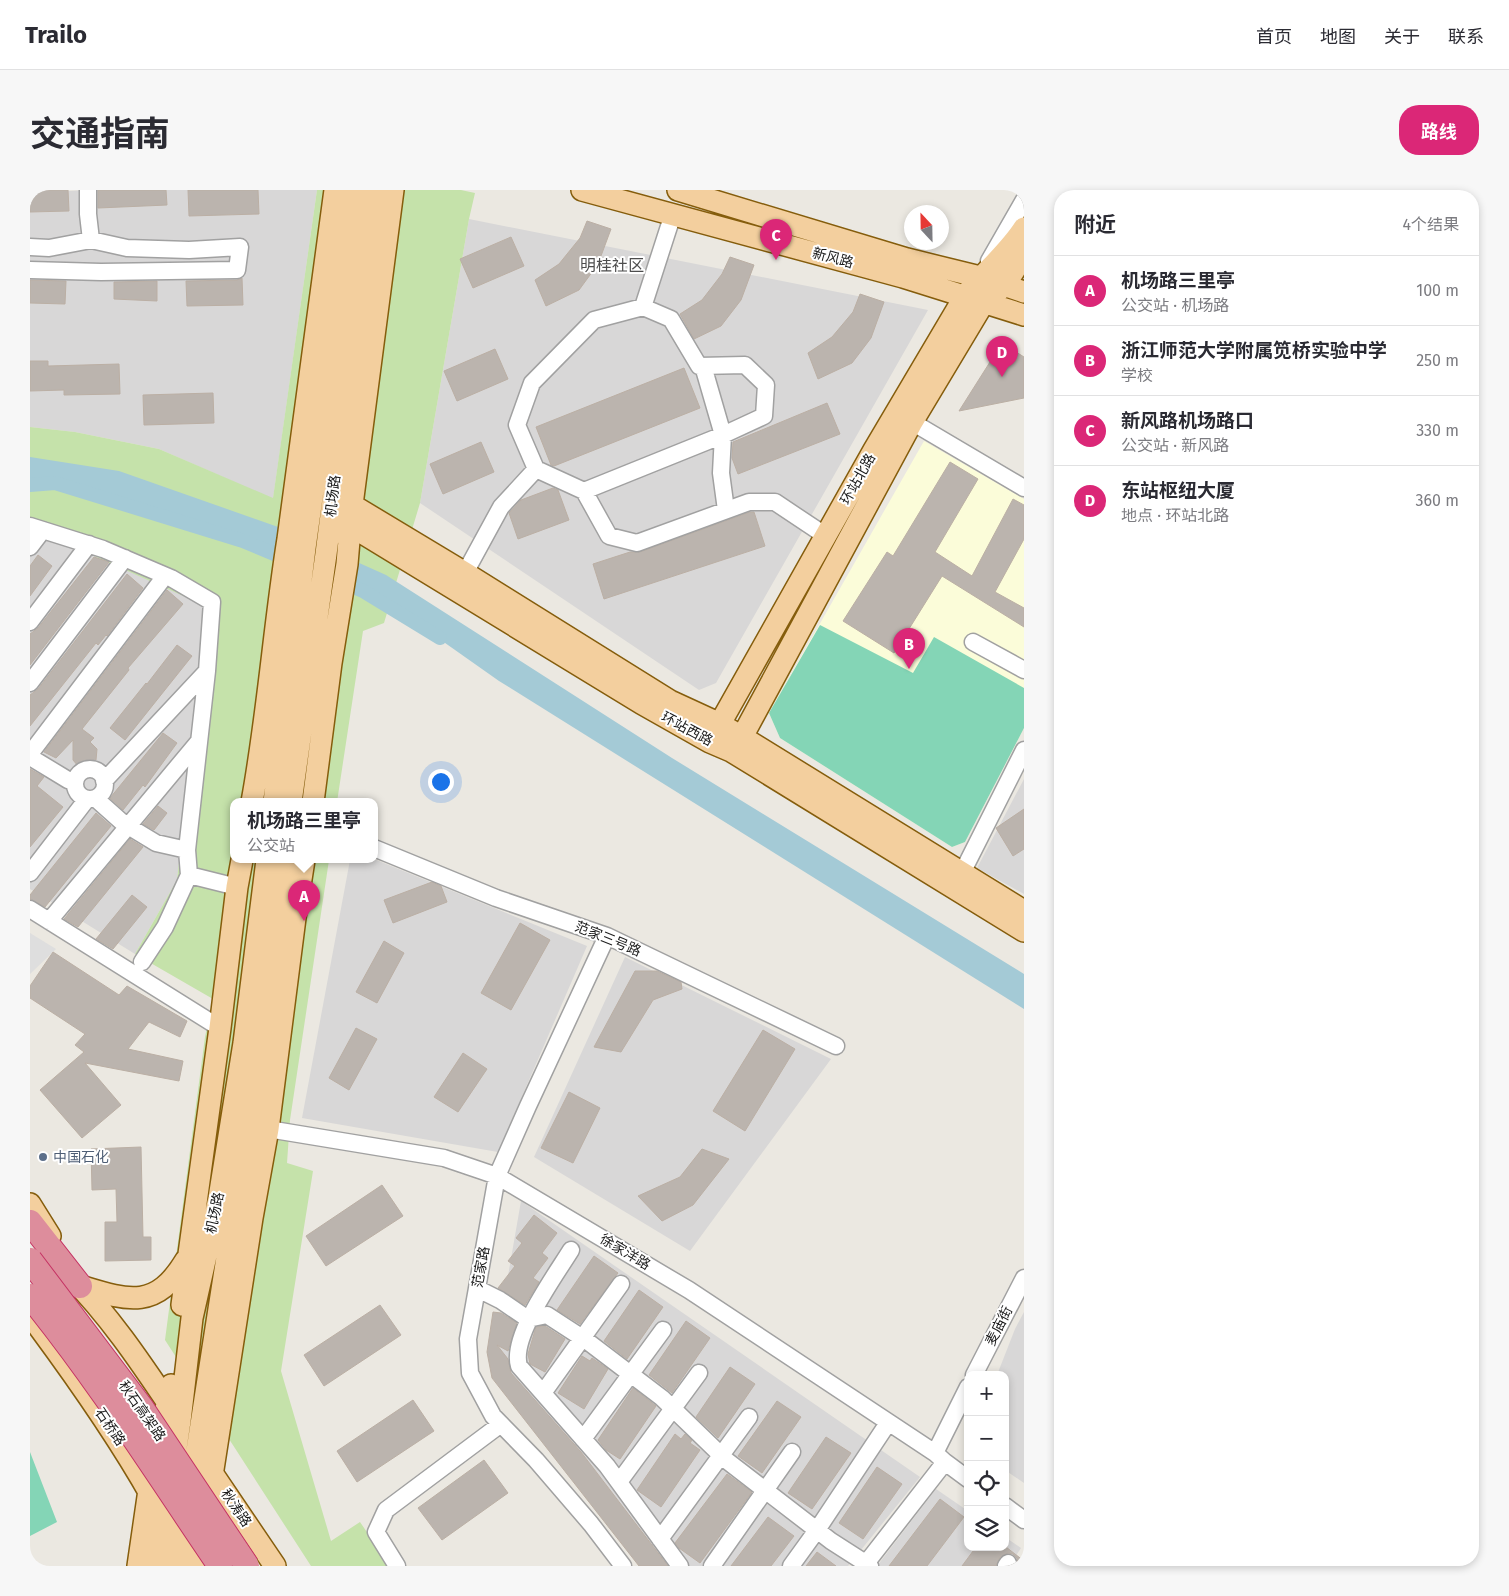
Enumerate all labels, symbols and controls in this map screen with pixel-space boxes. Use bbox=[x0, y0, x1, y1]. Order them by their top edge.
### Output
text: Trailo bbox=[25, 21, 87, 49]
text: 首页 bbox=[1256, 26, 1292, 48]
text: 地图 bbox=[1320, 26, 1356, 48]
text: 关于 bbox=[1384, 26, 1420, 48]
text: 联系 bbox=[1448, 26, 1484, 48]
button: 路线 bbox=[1399, 105, 1479, 155]
text: 交通指南 bbox=[30, 113, 170, 155]
north arrow bbox=[904, 205, 949, 250]
text: 附近 bbox=[1074, 212, 1116, 238]
text: 4个结果 bbox=[1402, 215, 1459, 234]
pin: C bbox=[760, 219, 792, 260]
street label: 新风路 bbox=[811, 244, 855, 272]
district label: 明桂社区 bbox=[580, 256, 644, 275]
text: 机场路三里亭 bbox=[1121, 269, 1235, 292]
text: A bbox=[1085, 281, 1095, 300]
text: 100 m bbox=[1416, 281, 1459, 300]
text: 公交站 · 机场路 bbox=[1121, 296, 1229, 315]
pin: D bbox=[986, 336, 1018, 377]
text: 浙江师范大学附属笕桥实验中学 bbox=[1121, 339, 1387, 362]
text: B bbox=[1085, 351, 1095, 370]
text: 250 m bbox=[1416, 351, 1459, 370]
text: 学校 bbox=[1121, 366, 1153, 385]
text: 新风路机场路口 bbox=[1121, 409, 1254, 432]
text: C bbox=[1085, 421, 1095, 440]
text: 330 m bbox=[1416, 421, 1459, 440]
text: 公交站 · 新风路 bbox=[1121, 436, 1229, 455]
street label: 环站北路 bbox=[837, 450, 879, 508]
street label: 机场路 bbox=[322, 474, 344, 518]
text: 东站枢纽大厦 bbox=[1121, 479, 1235, 502]
text: D bbox=[1085, 491, 1095, 510]
text: 360 m bbox=[1416, 491, 1459, 510]
text: 地点 · 环站北路 bbox=[1121, 506, 1229, 525]
pin: B bbox=[893, 628, 925, 669]
street label: 环站西路 bbox=[658, 708, 716, 750]
your location bbox=[428, 769, 454, 795]
popup bbox=[230, 798, 378, 863]
text: 机场路三里亭 bbox=[247, 809, 361, 832]
text: 公交站 bbox=[247, 836, 295, 855]
pin: A bbox=[288, 880, 320, 921]
street label: 范家三号路 bbox=[572, 918, 644, 960]
place label: 中国石化 bbox=[53, 1149, 109, 1166]
marker: 中国石化 bbox=[37, 1151, 49, 1163]
street label: 机场路 bbox=[202, 1191, 228, 1235]
street label: 徐家洋路 bbox=[597, 1230, 653, 1274]
street label: 范家路 bbox=[469, 1245, 493, 1289]
street label: 麦庙街 bbox=[982, 1303, 1016, 1349]
map controls bbox=[964, 1371, 1009, 1551]
button: + bbox=[964, 1371, 1009, 1416]
street label: 秋石高架路 bbox=[115, 1377, 169, 1445]
street label: 石桥路 bbox=[91, 1405, 129, 1449]
button: − bbox=[964, 1416, 1009, 1461]
button: locate bbox=[964, 1461, 1009, 1506]
street label: 秋涛路 bbox=[217, 1486, 255, 1530]
button: layers bbox=[964, 1506, 1009, 1551]

